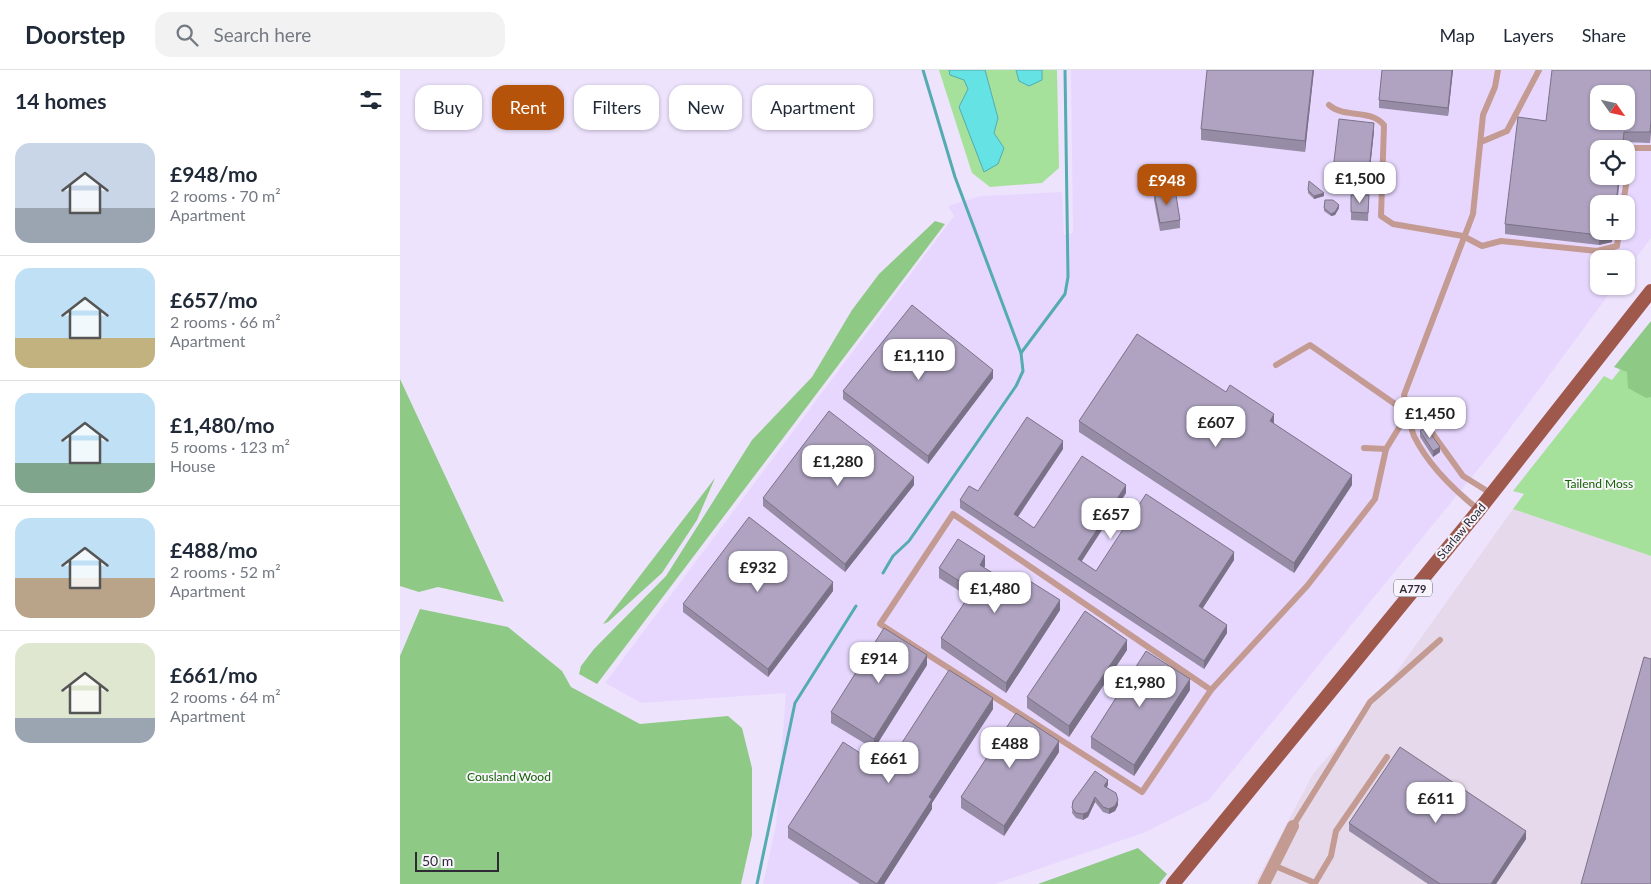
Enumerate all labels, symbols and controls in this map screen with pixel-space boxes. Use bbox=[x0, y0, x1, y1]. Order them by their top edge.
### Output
search box bbox=[155, 12, 505, 57]
text: Doorstep bbox=[25, 20, 125, 49]
icon: search bbox=[173, 21, 201, 49]
text: Search here bbox=[213, 23, 311, 46]
text: Map bbox=[1439, 24, 1475, 46]
text: Layers bbox=[1503, 24, 1554, 46]
text: Share bbox=[1582, 24, 1626, 46]
chip: Buy bbox=[415, 85, 482, 130]
chip: Rent bbox=[492, 85, 564, 130]
chip: Filters bbox=[574, 85, 659, 130]
chip: New bbox=[669, 85, 742, 130]
chip: Apartment bbox=[752, 85, 873, 130]
north arrow bbox=[1590, 85, 1635, 130]
map controls bbox=[1590, 85, 1635, 295]
icon: filters bbox=[357, 86, 385, 114]
text: 14 homes bbox=[15, 88, 106, 113]
button: locate bbox=[1590, 140, 1635, 185]
text: £948/mo bbox=[170, 161, 258, 186]
pin: £1,500 bbox=[1319, 162, 1401, 204]
icon: home bbox=[55, 163, 115, 223]
pin: £948 bbox=[1137, 164, 1197, 206]
text: £1,500 bbox=[1335, 168, 1385, 187]
text: £948 bbox=[1148, 170, 1186, 189]
text: 2 rooms · 70 m² bbox=[170, 186, 281, 205]
button: + bbox=[1590, 195, 1635, 240]
text: Apartment bbox=[170, 205, 245, 224]
button: − bbox=[1590, 250, 1635, 295]
text: £657/mo bbox=[170, 287, 258, 312]
icon: home bbox=[55, 288, 115, 348]
text: 2 rooms · 66 m² bbox=[170, 312, 281, 331]
text: Apartment bbox=[170, 331, 245, 350]
pin: £1,110 bbox=[878, 338, 960, 381]
text: £1,110 bbox=[894, 345, 944, 364]
pin: £1,450 bbox=[1389, 396, 1471, 439]
text: £1,450 bbox=[1405, 403, 1455, 422]
pin: £607 bbox=[1186, 406, 1246, 448]
text: £1,480/mo bbox=[170, 412, 275, 437]
text: £607 bbox=[1197, 412, 1235, 431]
icon: home bbox=[55, 413, 115, 473]
text: 5 rooms · 123 m² bbox=[170, 437, 290, 456]
pin: £1,280 bbox=[797, 444, 879, 487]
text: £1,280 bbox=[813, 451, 863, 470]
text: House bbox=[170, 456, 215, 475]
park label: Tailend Moss bbox=[1565, 476, 1633, 491]
pin: £657 bbox=[1081, 498, 1141, 540]
street label: Starlaw Road bbox=[1433, 500, 1489, 562]
text: £657 bbox=[1092, 504, 1130, 523]
text: £488/mo bbox=[170, 537, 258, 562]
icon: home bbox=[55, 538, 115, 598]
pin: £932 bbox=[728, 550, 788, 593]
text: £932 bbox=[739, 557, 777, 576]
text: 2 rooms · 52 m² bbox=[170, 562, 281, 581]
pin: £1,480 bbox=[954, 572, 1036, 614]
text: £1,480 bbox=[970, 578, 1020, 597]
road number: A779 bbox=[1394, 579, 1432, 596]
text: Apartment bbox=[170, 581, 245, 600]
pin: £914 bbox=[849, 642, 909, 684]
text: £914 bbox=[860, 648, 898, 667]
text: £661/mo bbox=[170, 662, 258, 687]
icon: home bbox=[55, 663, 115, 723]
pin: £1,980 bbox=[1099, 666, 1181, 708]
text: £1,980 bbox=[1115, 672, 1165, 691]
text: 2 rooms · 64 m² bbox=[170, 687, 281, 706]
text: Apartment bbox=[170, 706, 245, 725]
pin: £488 bbox=[980, 726, 1040, 769]
text: £488 bbox=[991, 733, 1029, 752]
pin: £661 bbox=[859, 742, 919, 784]
text: £661 bbox=[870, 748, 908, 767]
park label: Cousland Wood bbox=[467, 769, 551, 784]
pin: £611 bbox=[1406, 782, 1466, 824]
text: £611 bbox=[1417, 788, 1455, 807]
scale bar bbox=[415, 849, 499, 872]
text: 50 m bbox=[422, 852, 453, 869]

